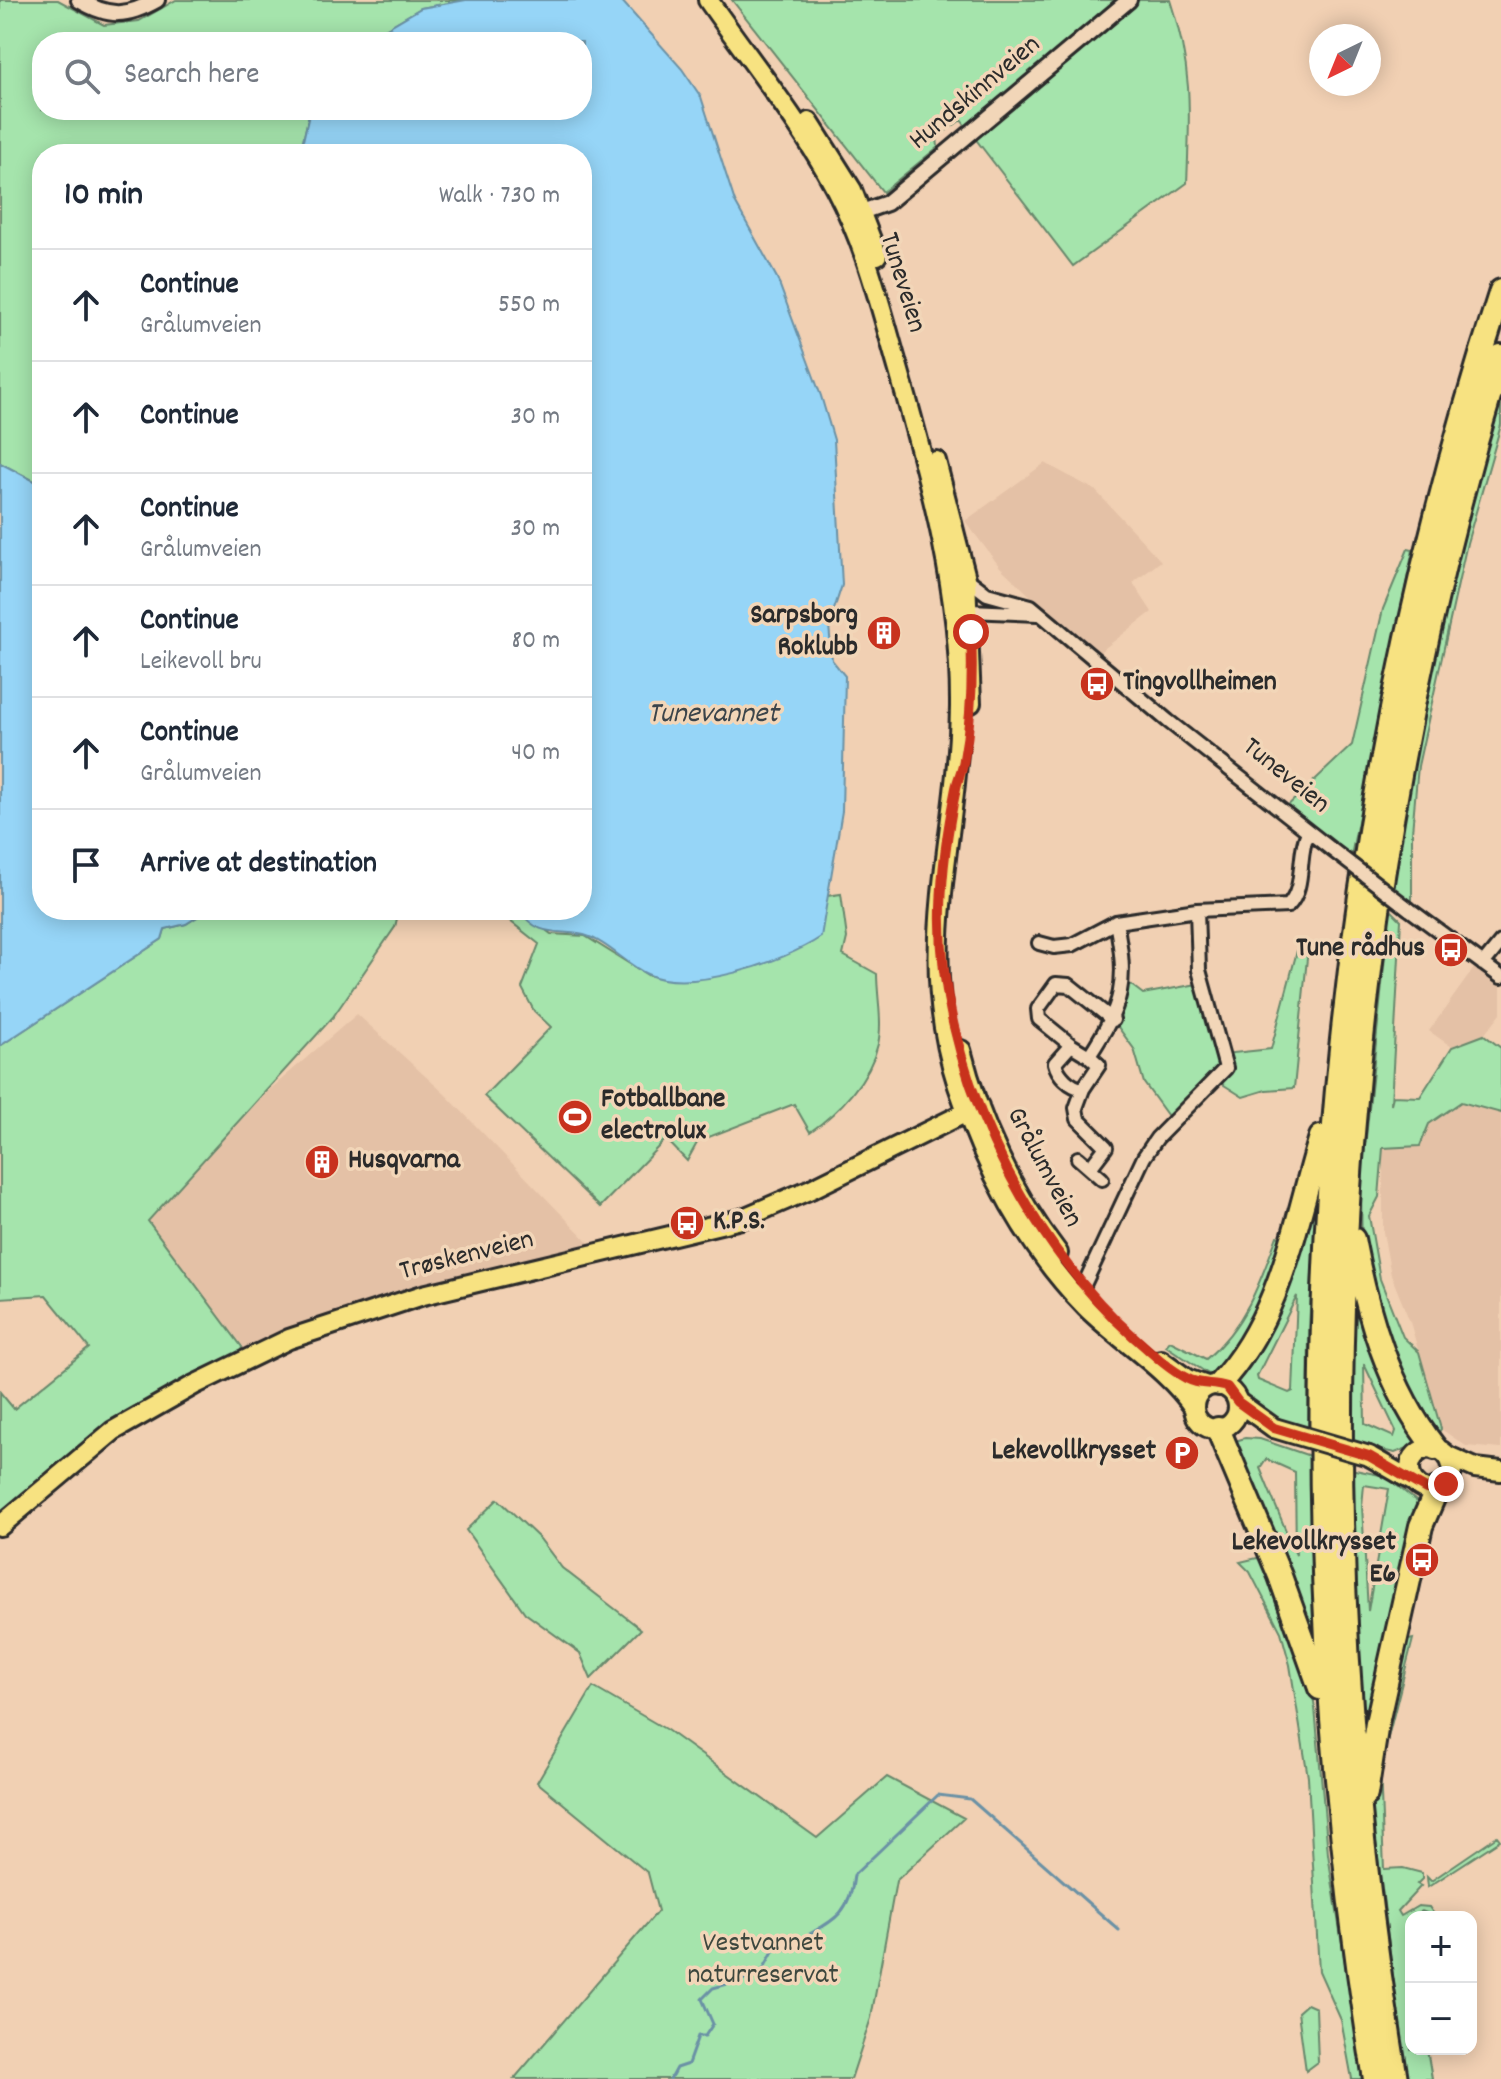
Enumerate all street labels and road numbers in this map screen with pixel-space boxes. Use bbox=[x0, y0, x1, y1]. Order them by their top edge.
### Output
street label: Hundskinnveien bbox=[901, 27, 1051, 161]
street label: Tuneveien bbox=[867, 228, 935, 338]
street label: Tuneveien bbox=[1232, 729, 1338, 825]
street label: Grålumveien bbox=[995, 1101, 1091, 1235]
street label: Trøskenveien bbox=[396, 1221, 538, 1293]

